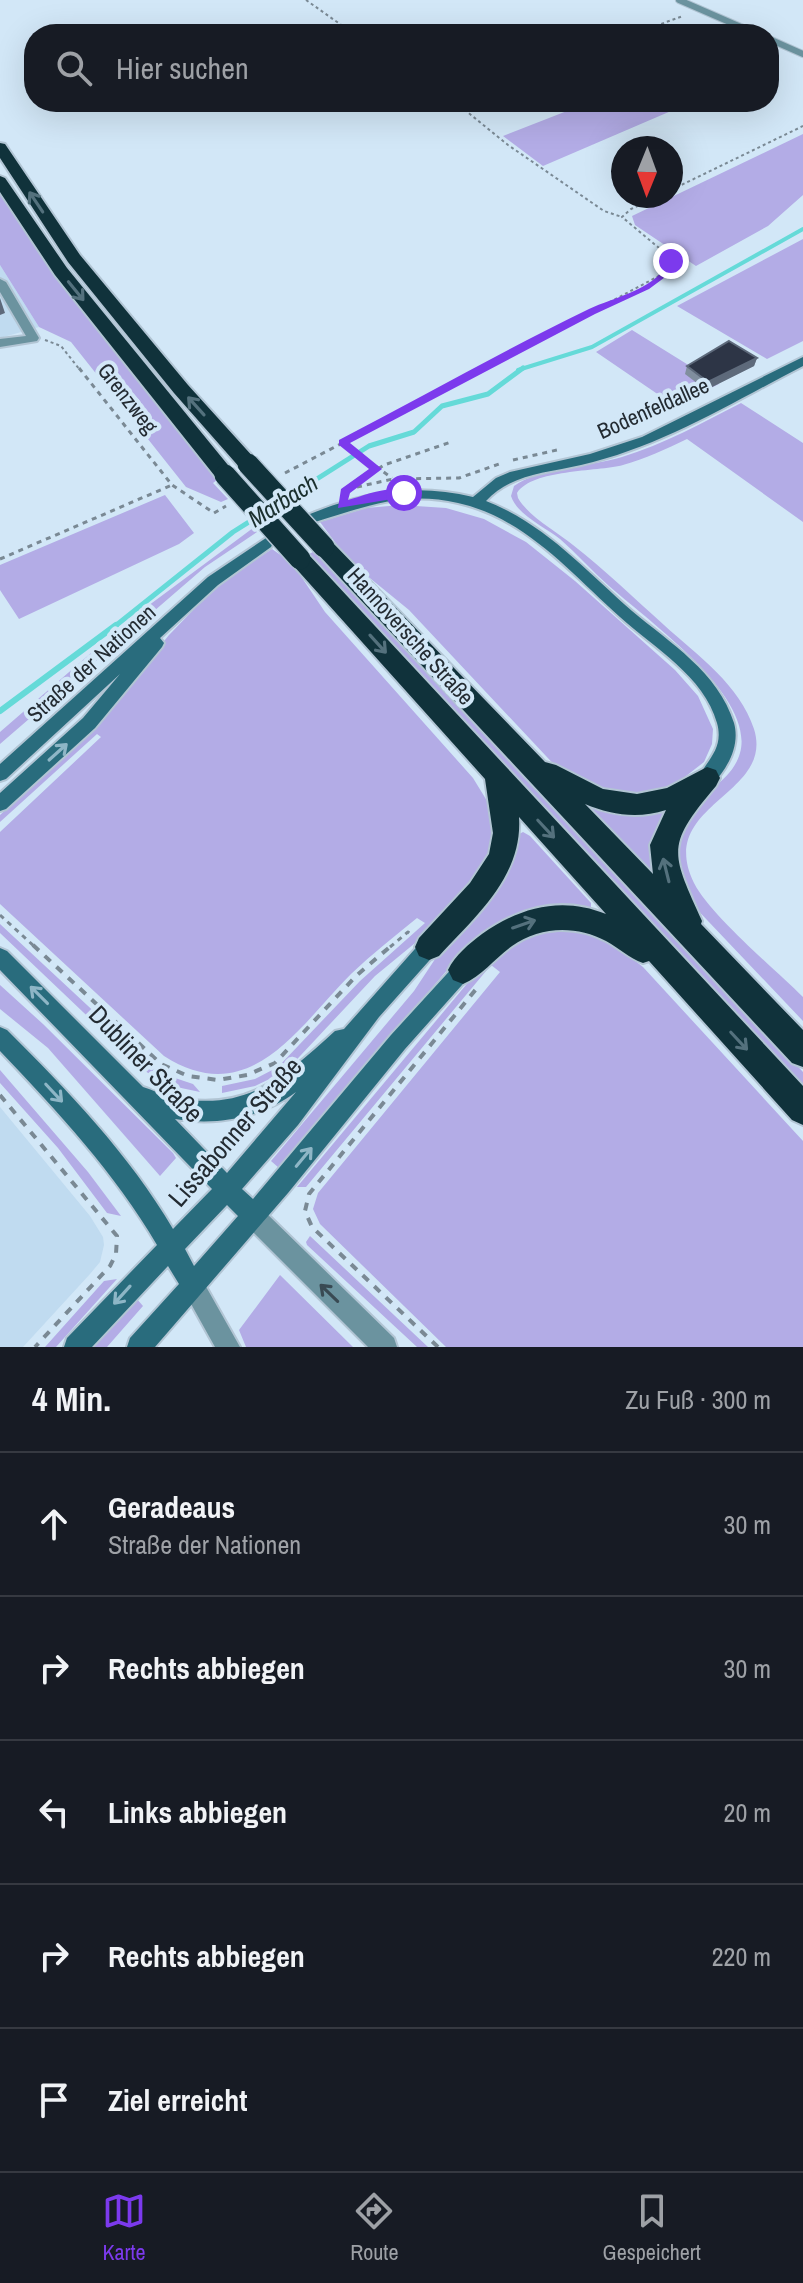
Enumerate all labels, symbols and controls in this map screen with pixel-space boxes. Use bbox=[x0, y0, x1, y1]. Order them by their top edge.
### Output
search box bbox=[24, 24, 779, 112]
icon: search bbox=[52, 46, 96, 90]
text: Hier suchen bbox=[116, 48, 249, 88]
north arrow bbox=[611, 136, 683, 208]
one-way arrow bbox=[28, 191, 44, 213]
route end bbox=[653, 243, 689, 279]
one-way arrow bbox=[67, 280, 85, 301]
street label: Grenzweg bbox=[91, 356, 165, 440]
street label: Bodenfeldallee bbox=[592, 370, 714, 446]
one-way arrow bbox=[187, 397, 205, 417]
water label: Marbach bbox=[242, 466, 323, 534]
route start bbox=[386, 475, 422, 511]
street label: Hannoversche Straße bbox=[341, 561, 481, 711]
street label: Straße der Nationen bbox=[20, 597, 162, 729]
one-way arrow bbox=[369, 634, 387, 654]
one-way arrow bbox=[47, 743, 67, 761]
one-way arrow bbox=[537, 819, 555, 839]
one-way arrow bbox=[658, 858, 673, 884]
one-way arrow bbox=[512, 916, 537, 931]
one-way arrow bbox=[30, 986, 49, 1005]
street label: Dubliner Straße bbox=[81, 997, 211, 1130]
one-way arrow bbox=[730, 1031, 749, 1051]
street label: Lissabonner Straße bbox=[160, 1050, 309, 1214]
one-way arrow bbox=[45, 1083, 64, 1103]
one-way arrow bbox=[295, 1148, 313, 1168]
one-way arrow bbox=[319, 1283, 339, 1302]
one-way arrow bbox=[113, 1285, 131, 1305]
text: 4 Min. bbox=[32, 1376, 111, 1422]
text: Zu Fuß · 300 m bbox=[625, 1382, 771, 1417]
text: Geradeaus bbox=[108, 1487, 235, 1527]
icon: ahead bbox=[32, 1502, 76, 1546]
text: 30 m bbox=[724, 1507, 771, 1542]
text: Straße der Nationen bbox=[108, 1527, 301, 1562]
icon: right bbox=[32, 1646, 76, 1690]
text: Rechts abbiegen bbox=[108, 1648, 305, 1688]
text: 30 m bbox=[724, 1651, 771, 1686]
icon: left bbox=[32, 1790, 76, 1834]
text: Links abbiegen bbox=[108, 1792, 287, 1832]
text: 20 m bbox=[724, 1795, 771, 1830]
icon: right bbox=[32, 1934, 76, 1978]
text: Rechts abbiegen bbox=[108, 1936, 305, 1976]
text: 220 m bbox=[712, 1939, 771, 1974]
icon: arrive bbox=[32, 2078, 76, 2122]
text: Ziel erreicht bbox=[108, 2080, 247, 2120]
tab: Karte bbox=[102, 2189, 146, 2267]
tab: Route bbox=[350, 2189, 398, 2267]
tab: Gespeichert bbox=[603, 2189, 701, 2267]

